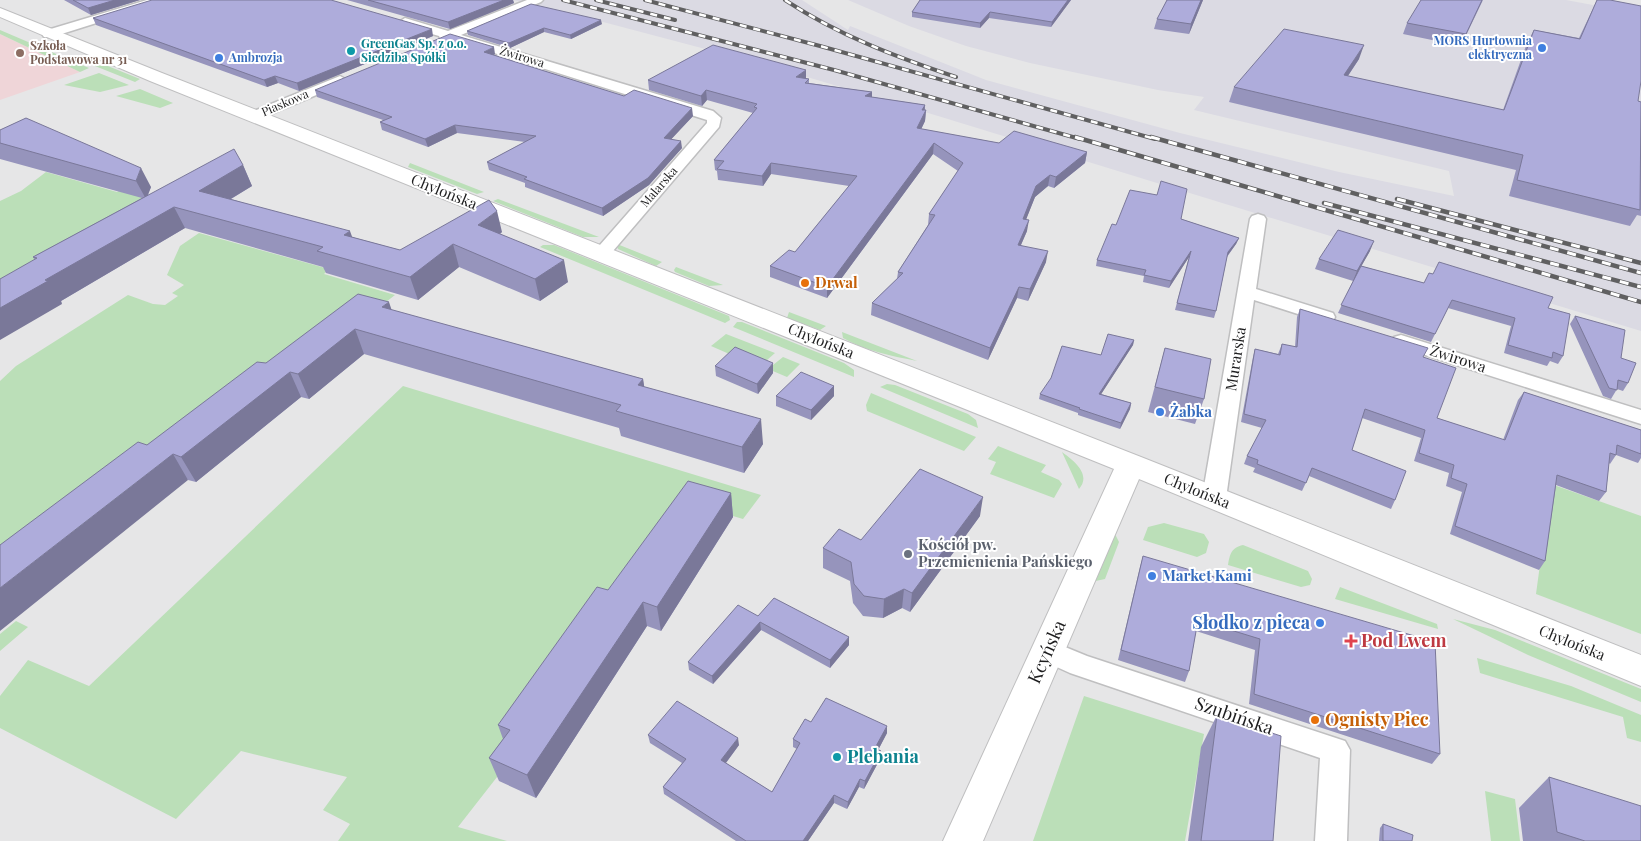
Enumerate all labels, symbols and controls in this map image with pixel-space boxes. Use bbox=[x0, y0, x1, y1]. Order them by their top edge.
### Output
place label: MORS Hurtownia elektryczna bbox=[1433, 32, 1533, 62]
place label: GreenGas Sp. z o.o. Siedziba Spółki bbox=[361, 35, 467, 65]
place label: Szkoła Podstawowa nr 31 bbox=[30, 37, 128, 67]
street label: Żwirowa bbox=[498, 42, 547, 70]
marker: MORS Hurtownia elektryczna bbox=[1536, 42, 1548, 54]
marker: GreenGas Sp. z o.o. Siedziba Spółki bbox=[345, 45, 357, 57]
marker: Szkoła Podstawowa nr 31 bbox=[14, 47, 26, 59]
place label: Ambrozja bbox=[228, 49, 283, 65]
marker: Ambrozja bbox=[213, 52, 225, 64]
street label: Piaskowa bbox=[259, 85, 311, 119]
street label: Malarska bbox=[636, 163, 680, 210]
street label: Chylońska bbox=[408, 169, 481, 214]
place label: Drwal bbox=[815, 272, 858, 292]
marker: Drwal bbox=[799, 277, 811, 289]
street label: Chylońska bbox=[785, 318, 858, 363]
street label: Murarska bbox=[1220, 325, 1250, 392]
street label: Żwirowa bbox=[1428, 340, 1489, 377]
place label: Żabka bbox=[1170, 401, 1212, 421]
marker: Żabka bbox=[1154, 406, 1166, 418]
street label: Chylońska bbox=[1161, 468, 1234, 513]
place label: Kościół pw. Przemienienia Pańskiego bbox=[918, 534, 1092, 571]
marker: Kościół pw. Przemienienia Pańskiego bbox=[902, 548, 914, 560]
place label: Market Kami bbox=[1162, 565, 1252, 585]
marker: Market Kami bbox=[1146, 570, 1158, 582]
place label: Słodko z pieca bbox=[1192, 610, 1311, 634]
street label: Kcyńska bbox=[1021, 616, 1071, 687]
marker: Słodko z pieca bbox=[1314, 617, 1326, 629]
street label: Chylońska bbox=[1536, 620, 1609, 665]
place label: Pod Lwem bbox=[1361, 628, 1447, 652]
marker: Pod Lwem bbox=[1345, 635, 1357, 647]
street label: Szubińska bbox=[1192, 690, 1277, 740]
place label: Ognisty Piec bbox=[1325, 707, 1429, 731]
marker: Ognisty Piec bbox=[1309, 714, 1321, 726]
place label: Plebania bbox=[847, 744, 919, 768]
marker: Plebania bbox=[831, 751, 843, 763]

